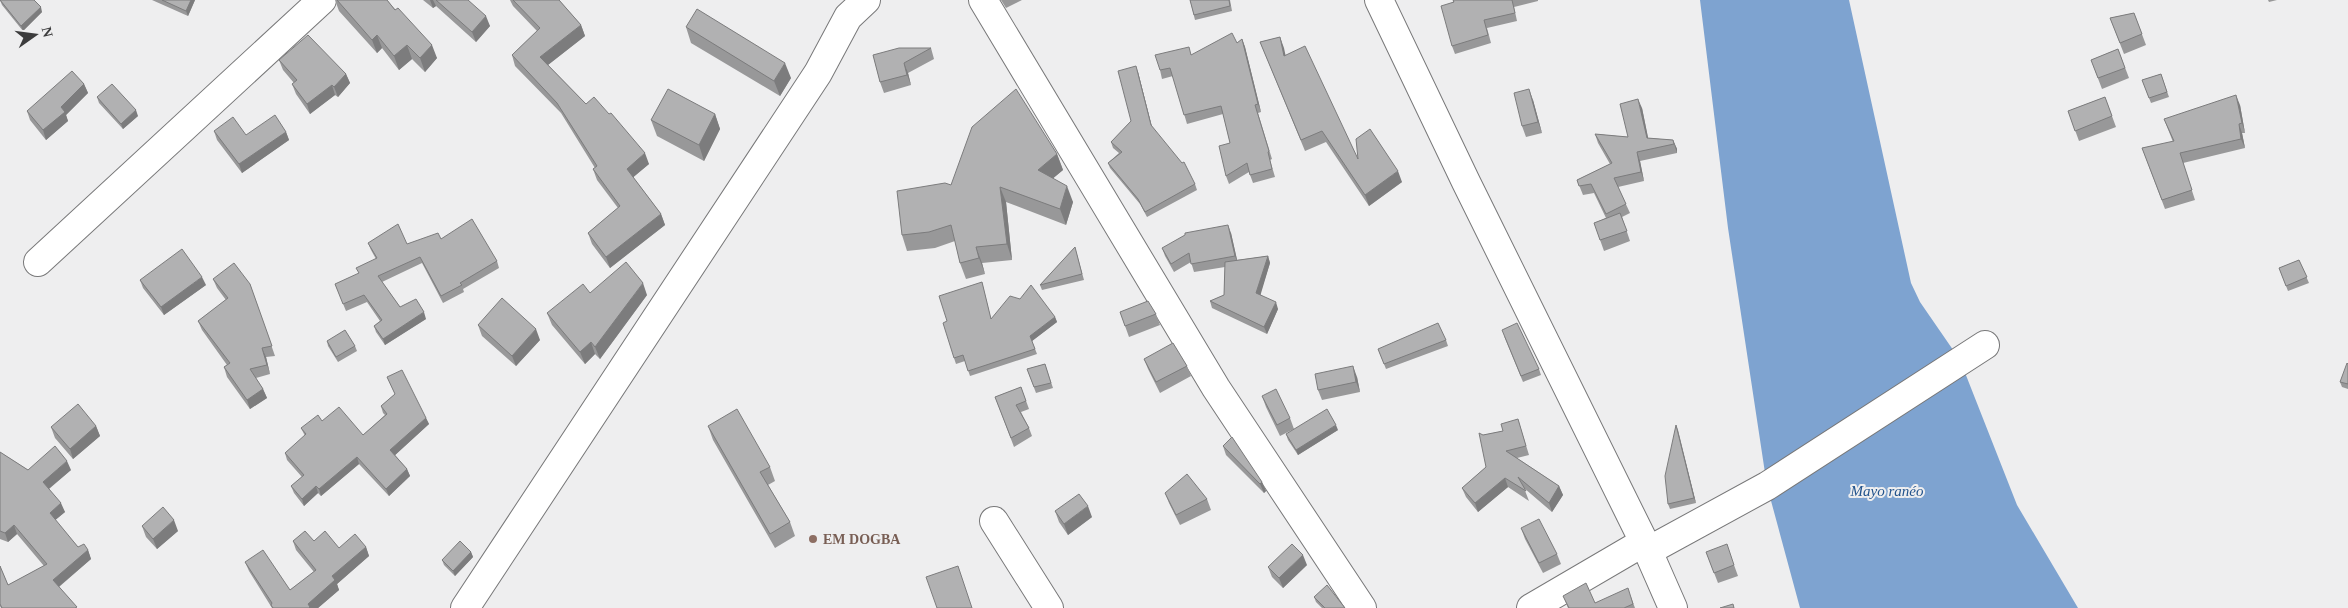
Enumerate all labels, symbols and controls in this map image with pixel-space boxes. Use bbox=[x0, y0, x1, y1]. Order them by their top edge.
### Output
north arrow bbox=[10, 10, 60, 60]
text: N bbox=[39, 25, 56, 39]
water label: Mayo ranéo bbox=[1850, 483, 1924, 499]
place label: EM DOGBA bbox=[823, 532, 901, 547]
marker: EM DOGBA bbox=[807, 533, 819, 545]

